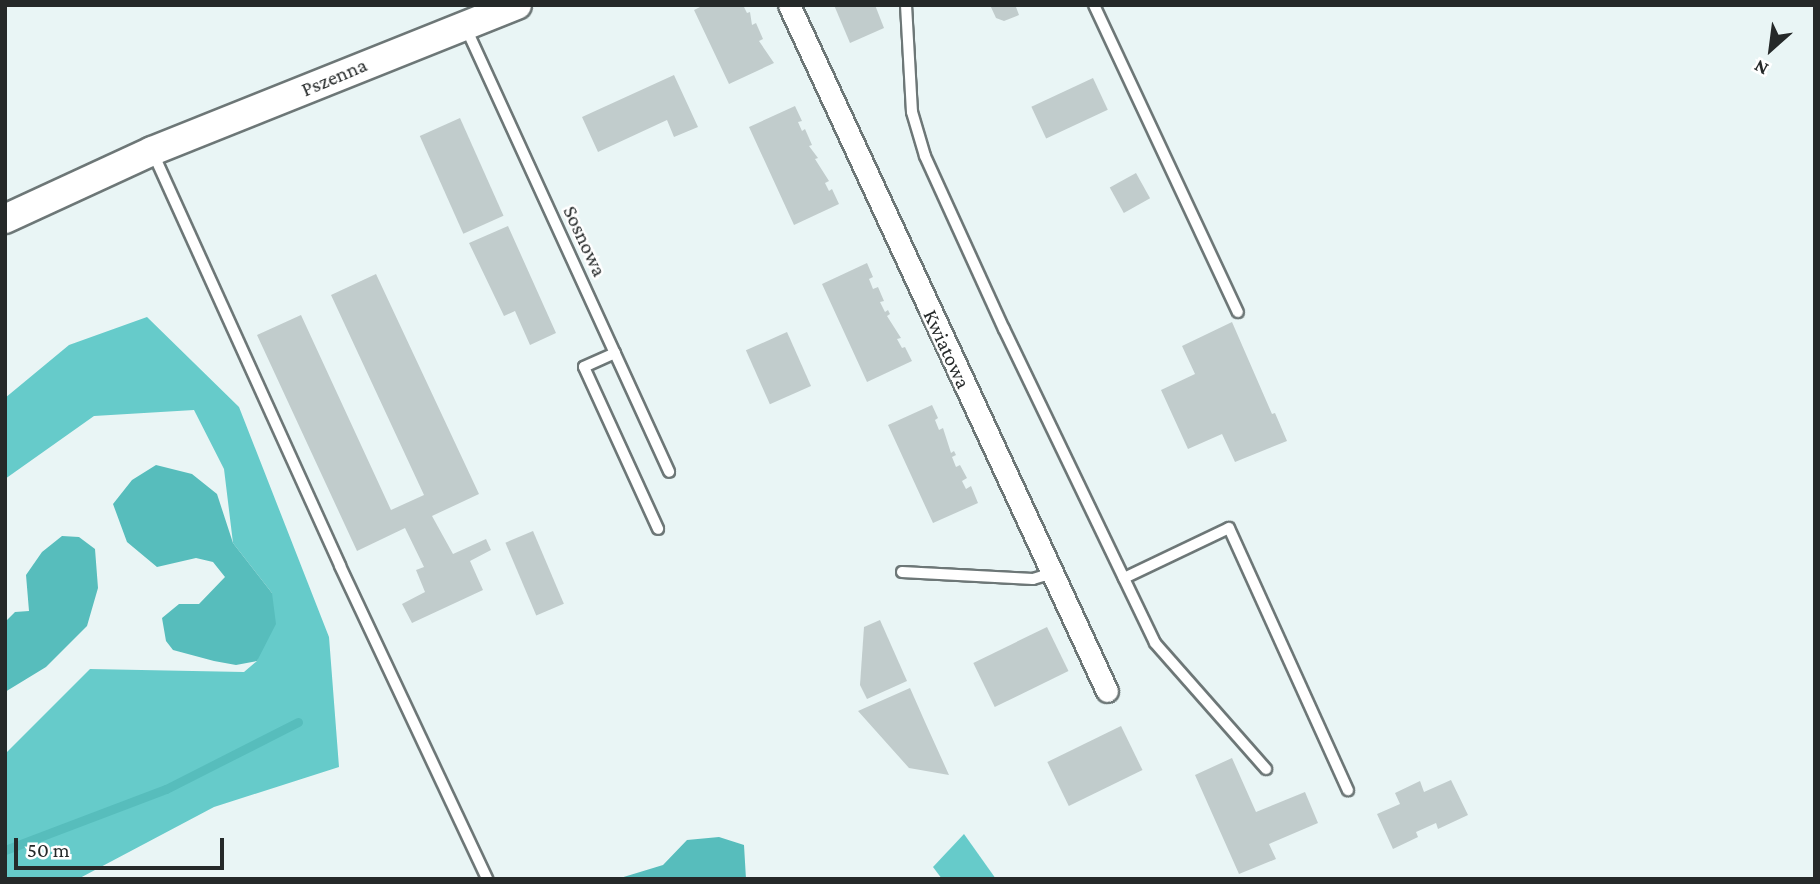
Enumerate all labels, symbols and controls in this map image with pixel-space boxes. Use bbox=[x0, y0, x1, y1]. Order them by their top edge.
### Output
north arrow bbox=[1736, 14, 1806, 84]
street label: Pszenna bbox=[297, 52, 371, 102]
text: N bbox=[1750, 56, 1772, 80]
street label: Sosnowa bbox=[558, 202, 612, 280]
street label: Kwiatowa bbox=[918, 306, 976, 392]
scale bar bbox=[18, 824, 228, 868]
text: 50 m bbox=[27, 838, 70, 862]

